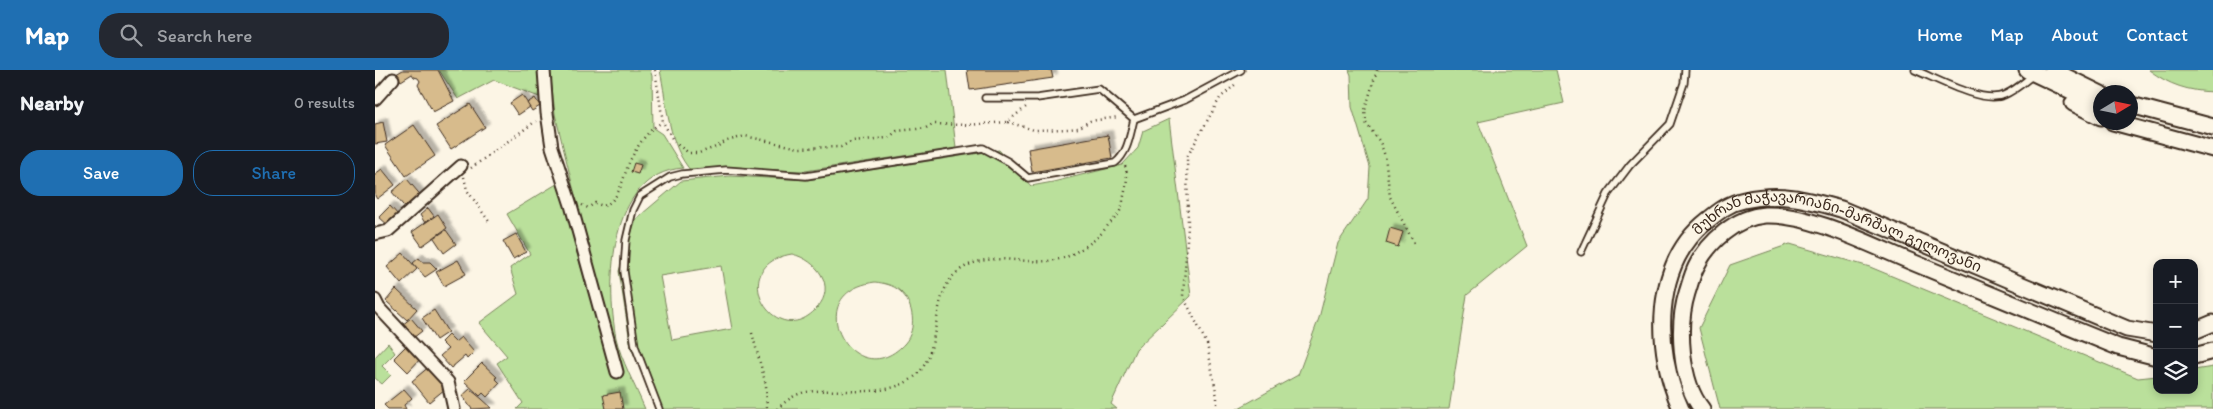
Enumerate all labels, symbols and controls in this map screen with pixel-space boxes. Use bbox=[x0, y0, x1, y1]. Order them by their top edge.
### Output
search box bbox=[99, 13, 449, 58]
text: Map bbox=[25, 21, 69, 50]
icon: search bbox=[117, 21, 145, 49]
text: Search here bbox=[157, 24, 252, 47]
text: Home bbox=[1917, 24, 1963, 46]
text: Map bbox=[1991, 24, 2024, 46]
text: About bbox=[2052, 24, 2098, 46]
text: Contact bbox=[2126, 24, 2188, 46]
north arrow bbox=[2093, 85, 2138, 130]
text: Nearby bbox=[20, 90, 84, 115]
text: 0 results bbox=[294, 93, 355, 112]
button: Save bbox=[20, 150, 183, 196]
button: Share bbox=[193, 150, 355, 196]
street label: მუხრან მაჭავარიანი-მარშალ გელოვანი bbox=[1688, 188, 1984, 276]
map controls bbox=[2153, 259, 2198, 394]
button: + bbox=[2153, 259, 2198, 304]
button: − bbox=[2153, 304, 2198, 349]
button: layers bbox=[2153, 349, 2198, 394]

